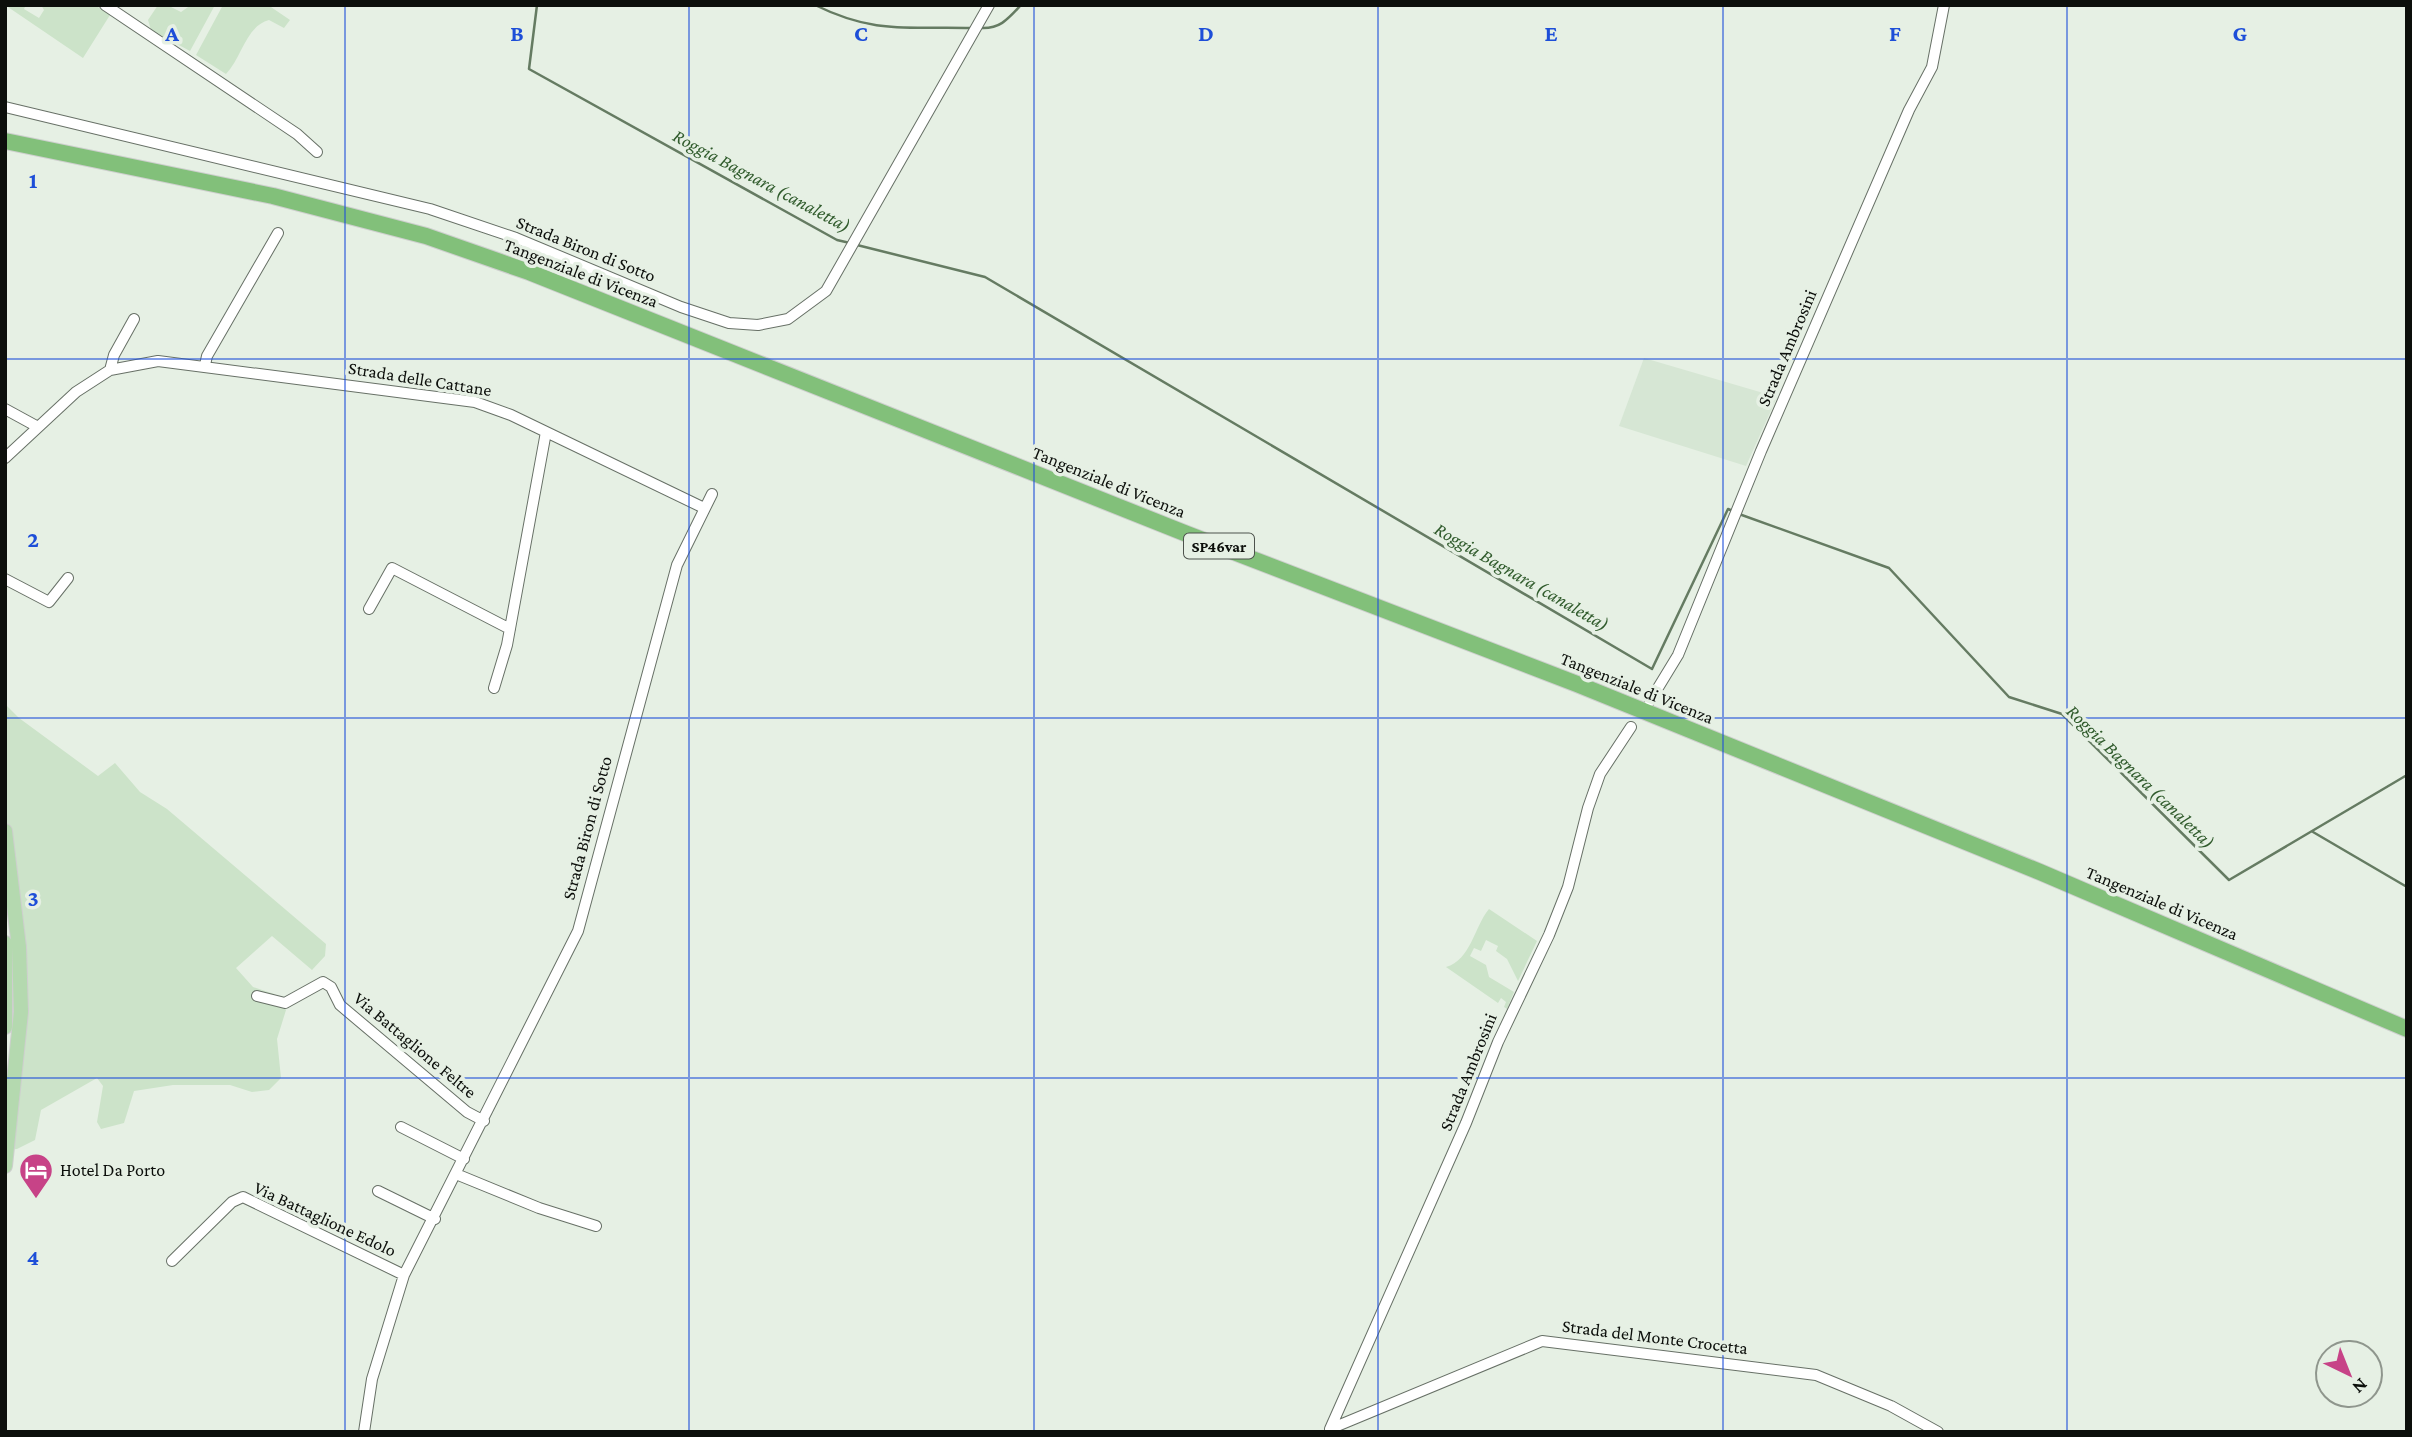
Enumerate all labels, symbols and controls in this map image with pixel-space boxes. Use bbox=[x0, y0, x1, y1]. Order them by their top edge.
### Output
text: A bbox=[164, 20, 179, 46]
text: B bbox=[510, 20, 524, 46]
text: C bbox=[854, 20, 868, 46]
text: D bbox=[1198, 20, 1214, 46]
text: E bbox=[1544, 20, 1558, 46]
text: F bbox=[1889, 20, 1901, 46]
text: G bbox=[2233, 20, 2248, 46]
water label: Roggia Bagnara (canaletta) bbox=[669, 125, 854, 237]
text: 1 bbox=[29, 167, 38, 193]
street label: Strada Biron di Sotto bbox=[514, 212, 658, 286]
street label: Tangenziale di Vicenza bbox=[501, 234, 661, 312]
street label: Strada Ambrosini bbox=[1753, 286, 1821, 409]
street label: Strada delle Cattane bbox=[347, 358, 493, 400]
street label: Tangenziale di Vicenza bbox=[1030, 442, 1188, 522]
water label: Roggia Bagnara (canaletta) bbox=[1431, 518, 1612, 636]
text: 2 bbox=[27, 526, 39, 552]
road number: SP46var bbox=[1184, 534, 1254, 558]
street label: Tangenziale di Vicenza bbox=[1558, 648, 1716, 728]
water label: Roggia Bagnara (canaletta) bbox=[2062, 700, 2219, 853]
street label: Strada Biron di Sotto bbox=[558, 754, 616, 902]
street label: Tangenziale di Vicenza bbox=[2083, 862, 2241, 944]
text: 3 bbox=[27, 885, 39, 911]
street label: Via Battaglione Feltre bbox=[350, 988, 480, 1102]
street label: Strada Ambrosini bbox=[1435, 1010, 1501, 1134]
hotel icon: Hotel Da Porto bbox=[17, 1151, 55, 1200]
place label: Hotel Da Porto bbox=[60, 1160, 165, 1180]
street label: Via Battaglione Edolo bbox=[251, 1177, 399, 1261]
text: 4 bbox=[27, 1244, 39, 1270]
street label: Strada del Monte Crocetta bbox=[1561, 1316, 1749, 1358]
north arrow bbox=[2314, 1339, 2384, 1409]
text: N bbox=[2348, 1374, 2372, 1398]

